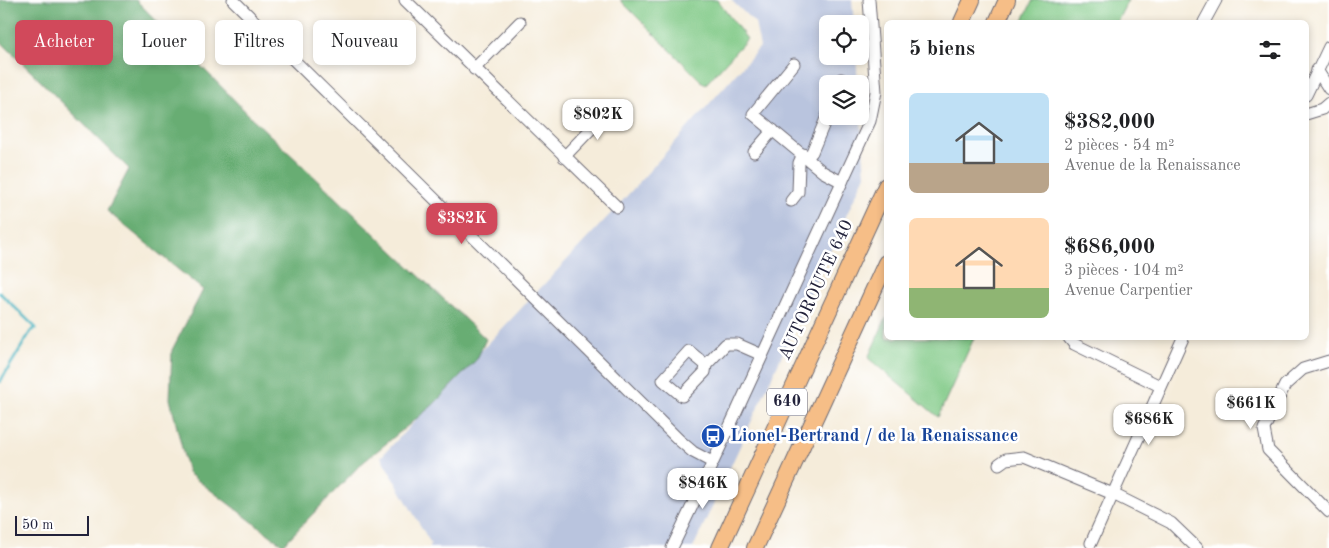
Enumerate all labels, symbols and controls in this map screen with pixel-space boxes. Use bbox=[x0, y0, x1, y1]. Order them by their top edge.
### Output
map controls bbox=[819, 15, 869, 125]
button: locate bbox=[819, 15, 869, 65]
chip: Acheter bbox=[15, 20, 113, 65]
chip: Louer bbox=[123, 20, 205, 65]
chip: Filtres bbox=[215, 20, 303, 65]
chip: Nouveau bbox=[313, 20, 416, 65]
icon: filters bbox=[1256, 36, 1284, 64]
text: 5 biens bbox=[909, 39, 975, 60]
button: layers bbox=[819, 75, 869, 125]
pin: $802K bbox=[563, 98, 633, 141]
text: $802K bbox=[573, 107, 623, 123]
text: $382,000 bbox=[1064, 112, 1155, 133]
icon: home bbox=[949, 113, 1009, 173]
text: 2 pièces · 54 m² bbox=[1064, 138, 1174, 154]
text: Avenue de la Renaissance bbox=[1064, 158, 1241, 174]
pin: $382K bbox=[427, 202, 497, 245]
text: $382K bbox=[437, 211, 487, 227]
street label: AUTOROUTE 640 bbox=[776, 217, 856, 363]
text: $686,000 bbox=[1064, 237, 1155, 258]
icon: home bbox=[949, 238, 1009, 298]
text: 3 pièces · 104 m² bbox=[1064, 263, 1184, 279]
text: Avenue Carpentier bbox=[1064, 283, 1193, 299]
road number: 640 bbox=[767, 388, 807, 416]
pin: $661K bbox=[1216, 388, 1286, 430]
text: $661K bbox=[1226, 396, 1276, 412]
pin: $686K bbox=[1114, 404, 1184, 446]
text: $686K bbox=[1124, 412, 1174, 428]
bus stop icon: Lionel-Bertrand / de la Renaissance bbox=[700, 423, 726, 449]
place label: Lionel-Bertrand / de la Renaissance bbox=[730, 427, 1018, 445]
pin: $846K bbox=[668, 468, 738, 510]
text: $846K bbox=[678, 476, 728, 492]
scale bar bbox=[15, 513, 89, 536]
text: 50 m bbox=[22, 518, 53, 532]

